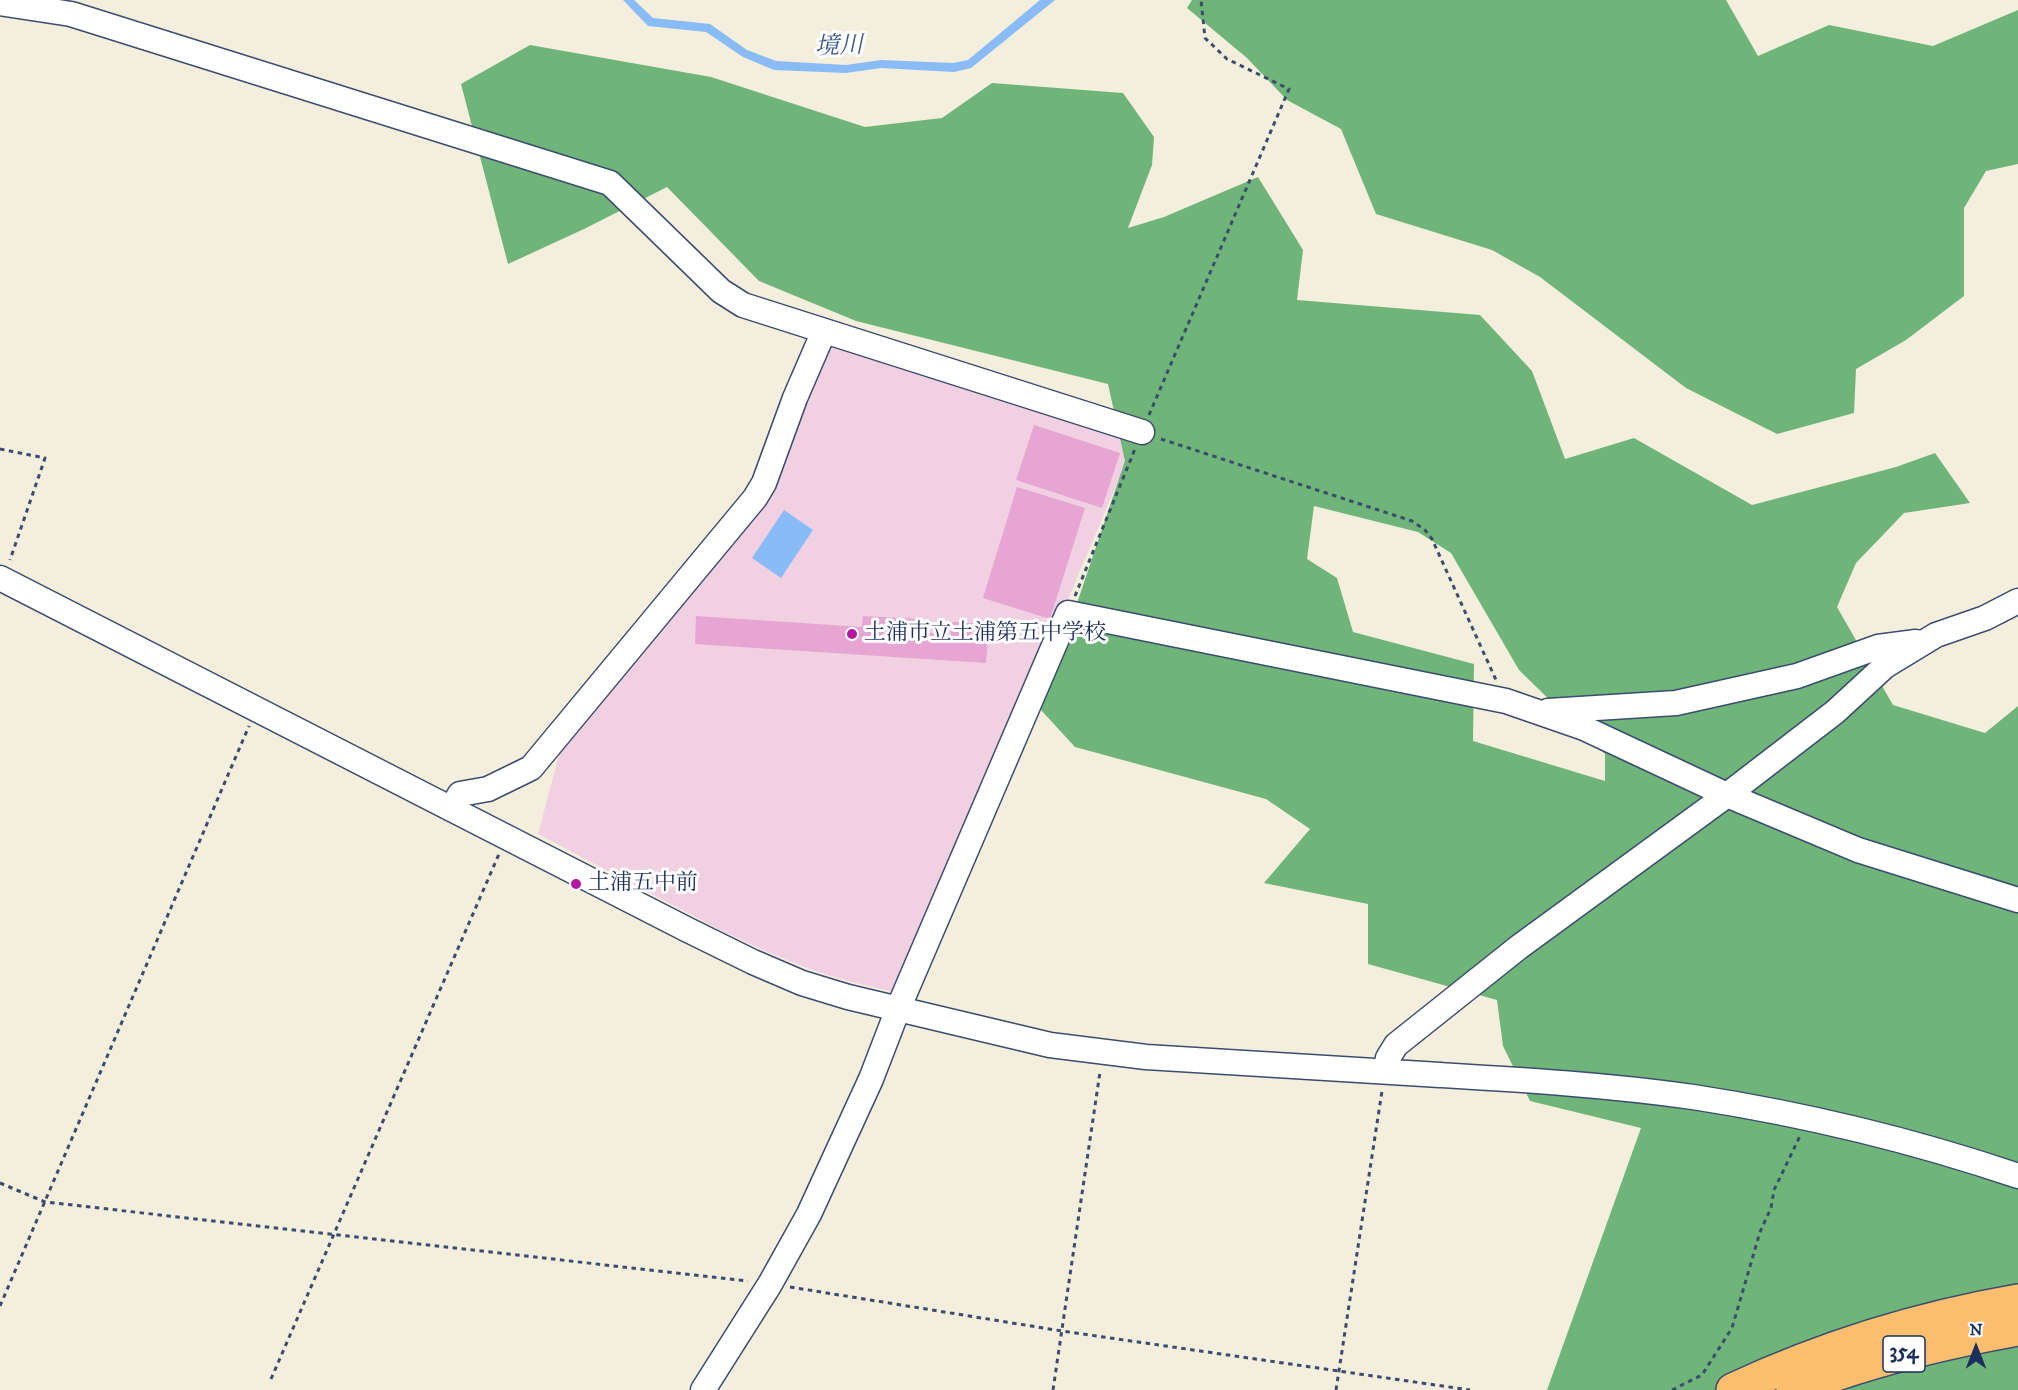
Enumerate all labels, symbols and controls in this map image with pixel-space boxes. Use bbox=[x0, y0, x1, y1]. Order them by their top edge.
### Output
water label: 境川 bbox=[815, 33, 863, 63]
place label: 土浦市立土浦第五中学校 bbox=[864, 621, 1106, 647]
marker: 土浦市立土浦第五中学校 bbox=[845, 627, 859, 641]
place label: 土浦五中前 bbox=[588, 871, 698, 897]
marker: 土浦五中前 bbox=[569, 877, 583, 891]
north arrow bbox=[1946, 1318, 2006, 1378]
text: N bbox=[1969, 1320, 1983, 1340]
road number: 354 bbox=[1883, 1336, 1925, 1372]

